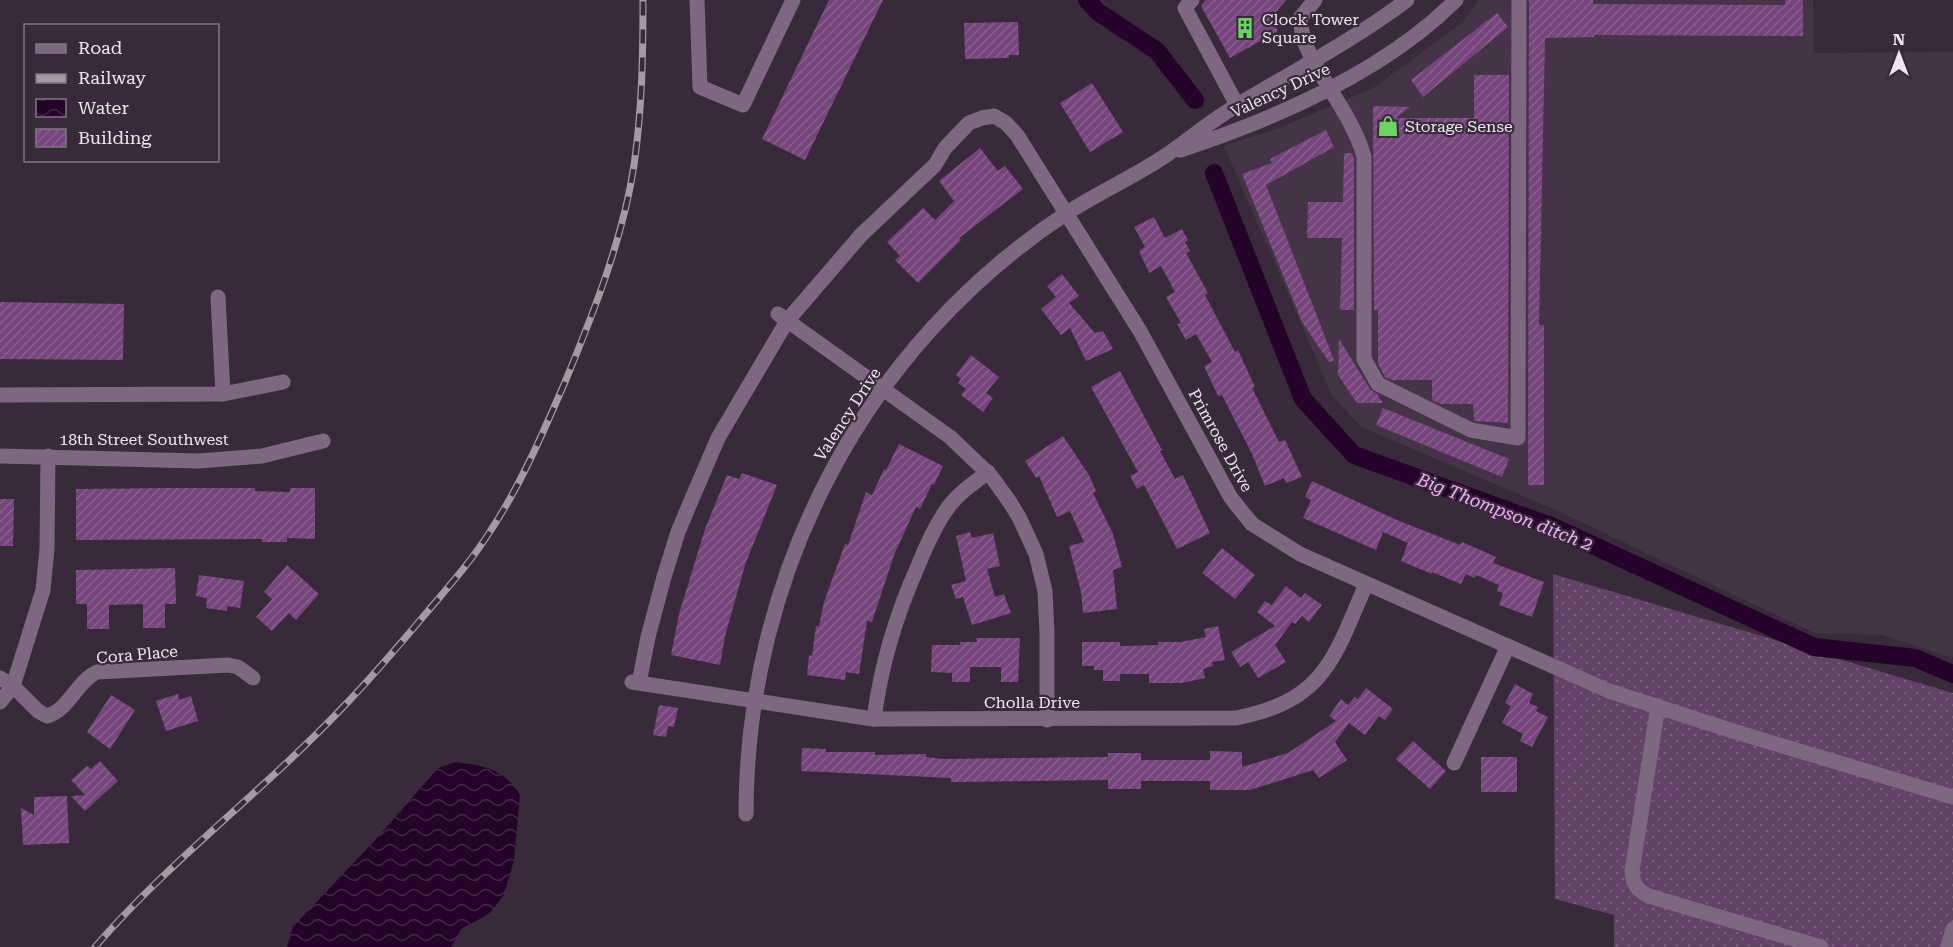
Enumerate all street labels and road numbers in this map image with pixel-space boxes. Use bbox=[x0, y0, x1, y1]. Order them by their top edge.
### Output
street label: Valency Drive bbox=[1228, 59, 1333, 122]
street label: Valency Drive bbox=[810, 364, 885, 464]
street label: Primrose Drive bbox=[1184, 385, 1257, 495]
street label: 18th Street Southwest bbox=[59, 430, 229, 449]
street label: Cora Place bbox=[95, 641, 179, 668]
street label: Cholla Drive bbox=[984, 693, 1080, 712]

